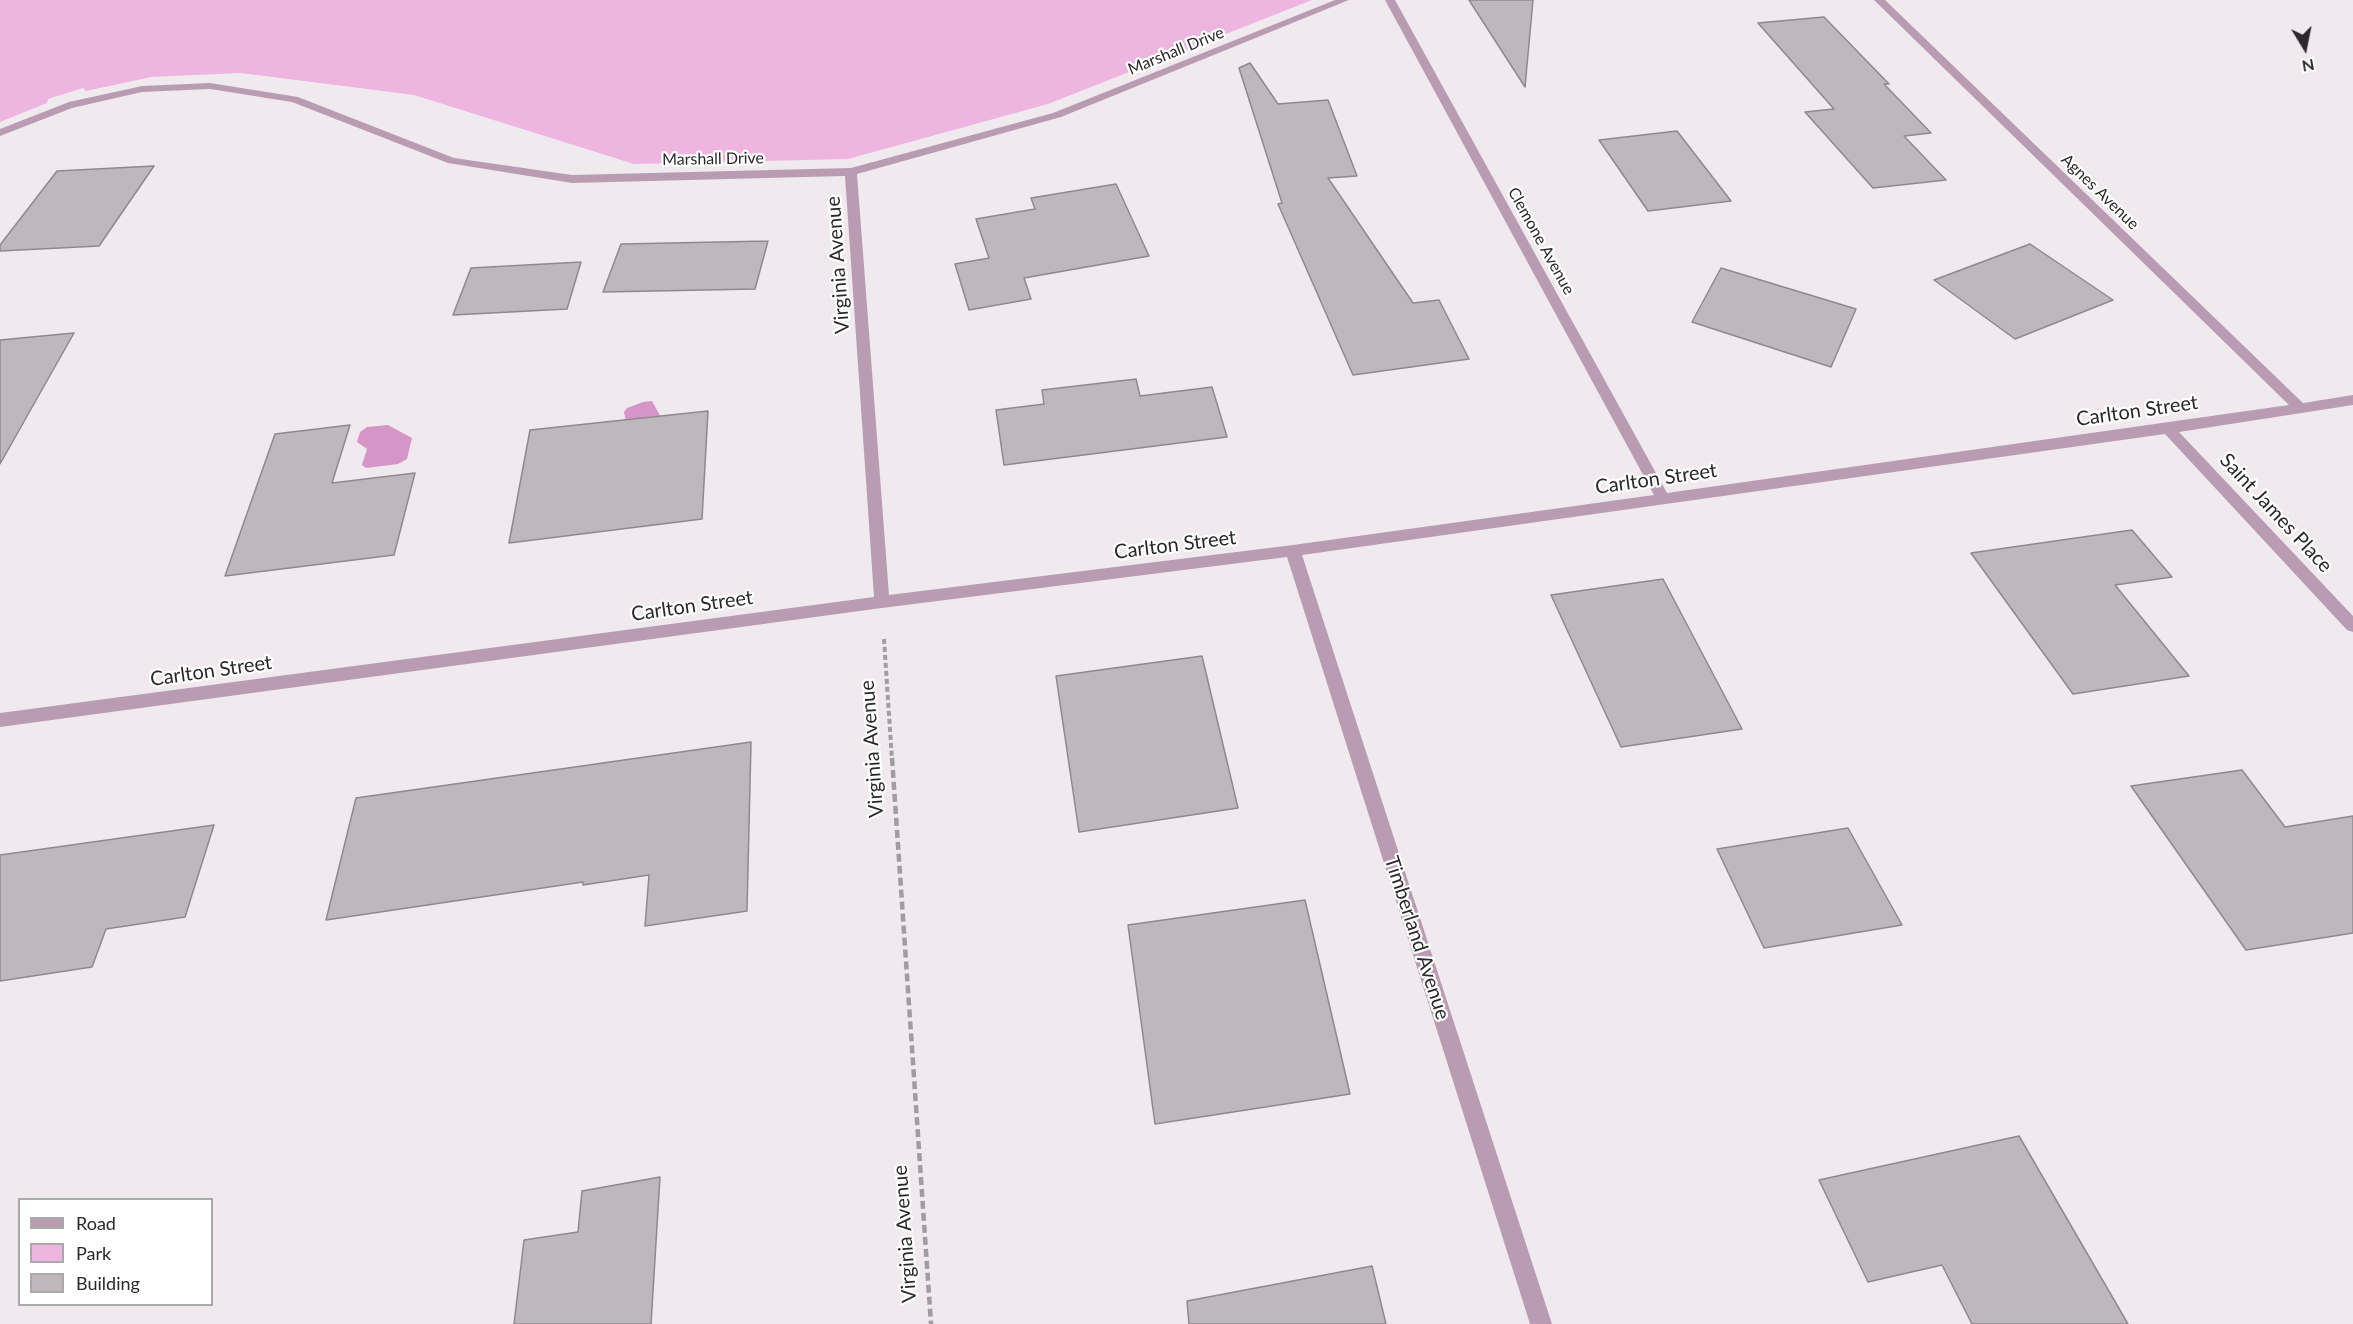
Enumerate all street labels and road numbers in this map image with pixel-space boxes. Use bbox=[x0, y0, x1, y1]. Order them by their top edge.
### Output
street label: Marshall Drive bbox=[1125, 23, 1227, 79]
street label: Marshall Drive bbox=[662, 149, 764, 169]
street label: Agnes Avenue bbox=[2057, 150, 2143, 234]
street label: Clemone Avenue bbox=[1504, 184, 1578, 298]
street label: Virginia Avenue bbox=[821, 195, 855, 335]
street label: Carlton Street bbox=[2075, 391, 2199, 431]
street label: Saint James Place bbox=[2215, 448, 2337, 578]
street label: Carlton Street bbox=[1594, 459, 1718, 499]
street label: Carlton Street bbox=[1113, 526, 1237, 564]
street label: Carlton Street bbox=[630, 586, 754, 626]
street label: Carlton Street bbox=[149, 651, 273, 691]
street label: Virginia Avenue bbox=[855, 679, 889, 819]
street label: Timberland Avenue bbox=[1379, 853, 1455, 1023]
street label: Virginia Avenue bbox=[888, 1164, 922, 1304]

